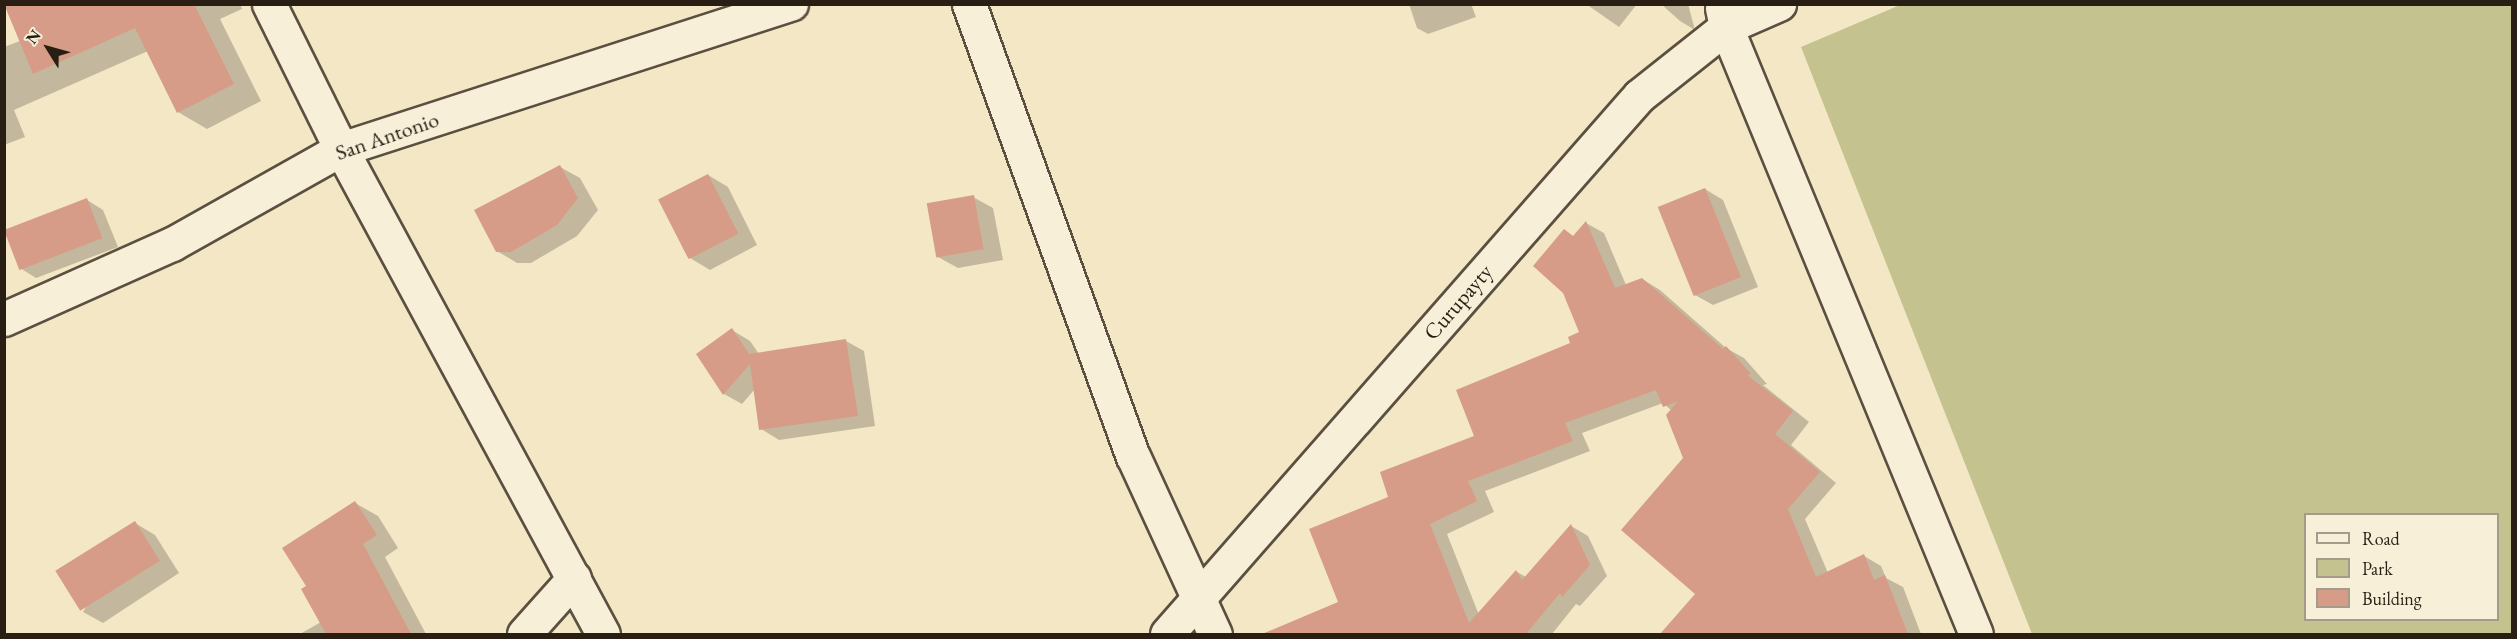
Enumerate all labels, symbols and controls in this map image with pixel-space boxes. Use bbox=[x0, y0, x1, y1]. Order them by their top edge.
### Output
north arrow bbox=[18, 18, 78, 78]
text: N bbox=[21, 25, 46, 48]
street label: San Antonio bbox=[332, 106, 442, 166]
street label: Curupayty bbox=[1418, 259, 1498, 345]
legend bbox=[2304, 513, 2499, 621]
text: Road bbox=[2362, 527, 2400, 550]
text: Park bbox=[2362, 557, 2393, 580]
text: Building bbox=[2362, 587, 2422, 610]

